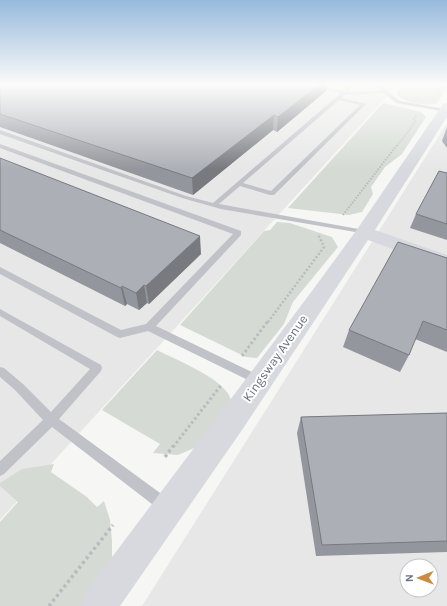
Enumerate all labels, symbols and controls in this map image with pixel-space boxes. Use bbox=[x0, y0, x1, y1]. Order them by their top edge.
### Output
street label: Kingsway Avenue bbox=[240, 312, 311, 404]
north arrow bbox=[399, 558, 439, 598]
text: N bbox=[403, 574, 416, 582]

